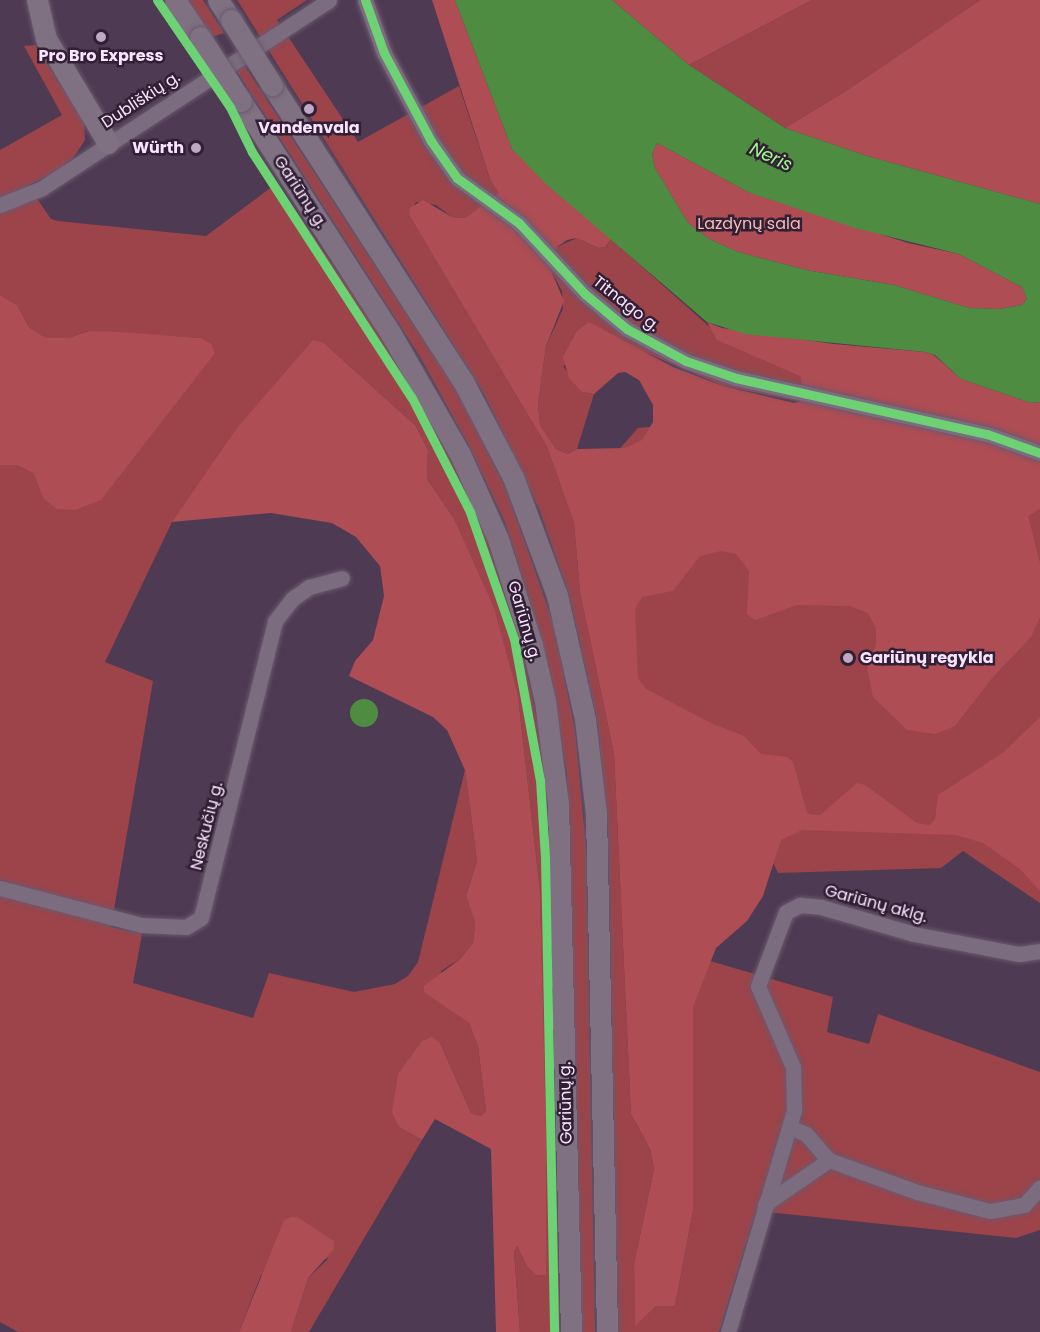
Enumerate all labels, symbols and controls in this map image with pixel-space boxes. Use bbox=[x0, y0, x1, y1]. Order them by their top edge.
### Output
marker: Pro Bro Express bbox=[94, 30, 108, 44]
place label: Pro Bro Express bbox=[39, 46, 163, 66]
street label: Dubliškių g. bbox=[98, 68, 184, 132]
marker: Vandenvala bbox=[302, 102, 316, 116]
place label: Vandenvala bbox=[258, 118, 360, 138]
place label: Würth bbox=[132, 138, 184, 158]
water label: Neris bbox=[746, 138, 796, 176]
marker: Würth bbox=[189, 141, 203, 155]
street label: Gariūnų g. bbox=[270, 152, 330, 232]
park label: Lazdynų sala bbox=[697, 214, 801, 234]
street label: Titnago g. bbox=[589, 272, 663, 336]
street label: Gariūnų g. bbox=[503, 579, 545, 663]
place label: Gariūnų regykla bbox=[860, 648, 994, 668]
marker: Gariūnų regykla bbox=[841, 651, 855, 665]
street label: Neskučių g. bbox=[187, 780, 227, 872]
street label: Gariūnų aklg. bbox=[823, 881, 929, 927]
street label: Gariūnų g. bbox=[556, 1062, 576, 1144]

